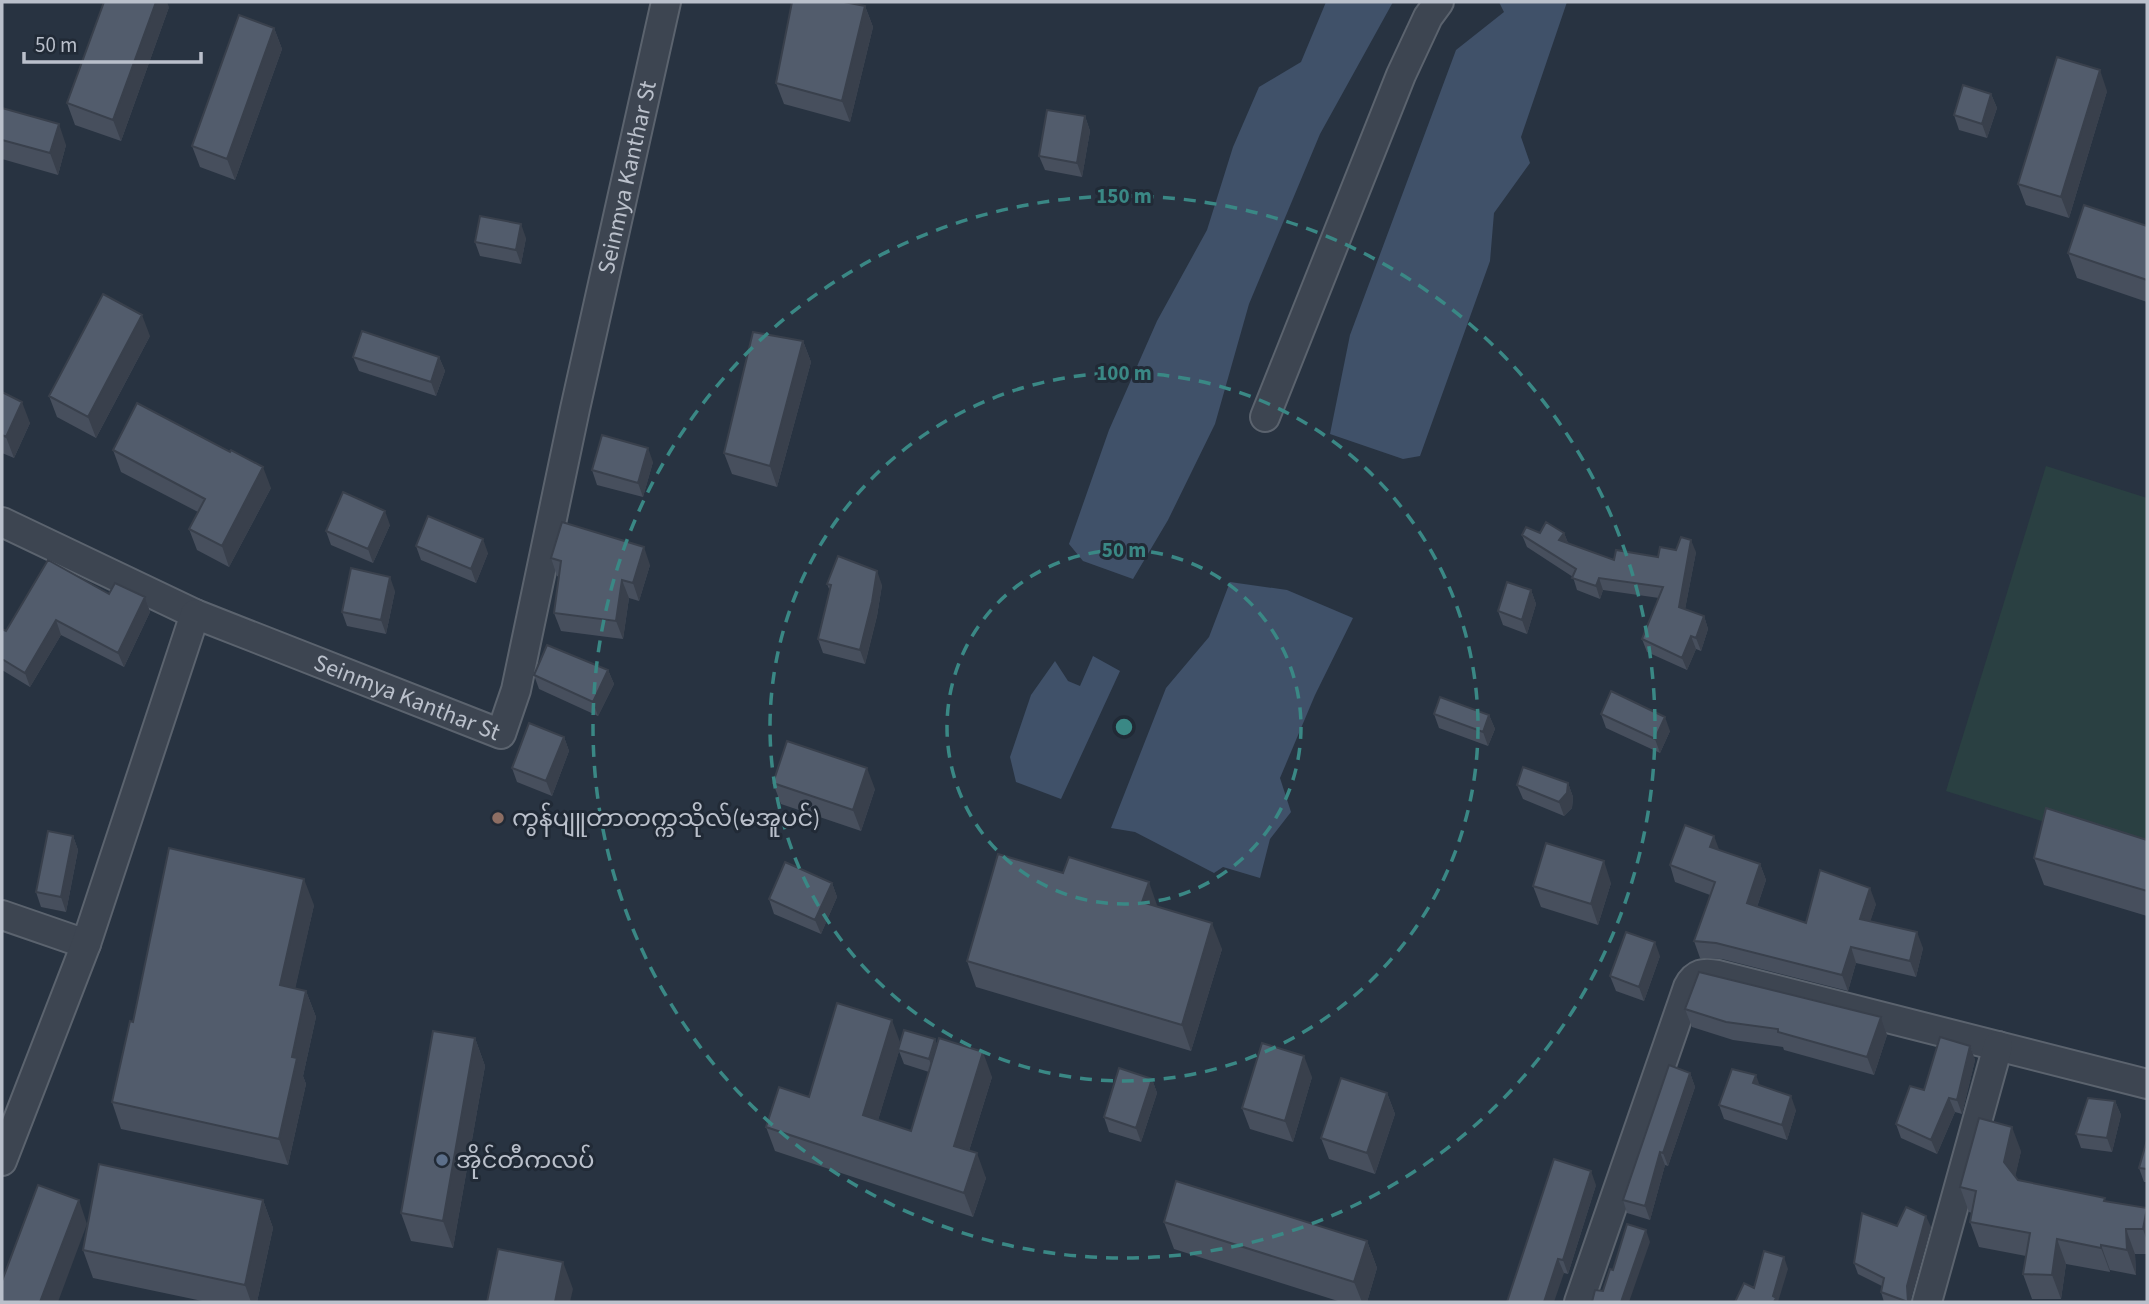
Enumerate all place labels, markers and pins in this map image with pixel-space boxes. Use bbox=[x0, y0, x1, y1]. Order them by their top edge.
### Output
centre of rings bbox=[1112, 715, 1136, 739]
place label: ကွန်ပျူတာတက္ကသိုလ်(မအူပင်) bbox=[512, 801, 820, 837]
marker: ကွန်ပျူတာတက္ကသိုလ်(မအူပင်) bbox=[490, 810, 506, 826]
place label: အိုင်တီကလပ် bbox=[456, 1143, 594, 1179]
marker: အိုင်တီကလပ် bbox=[434, 1152, 450, 1168]

